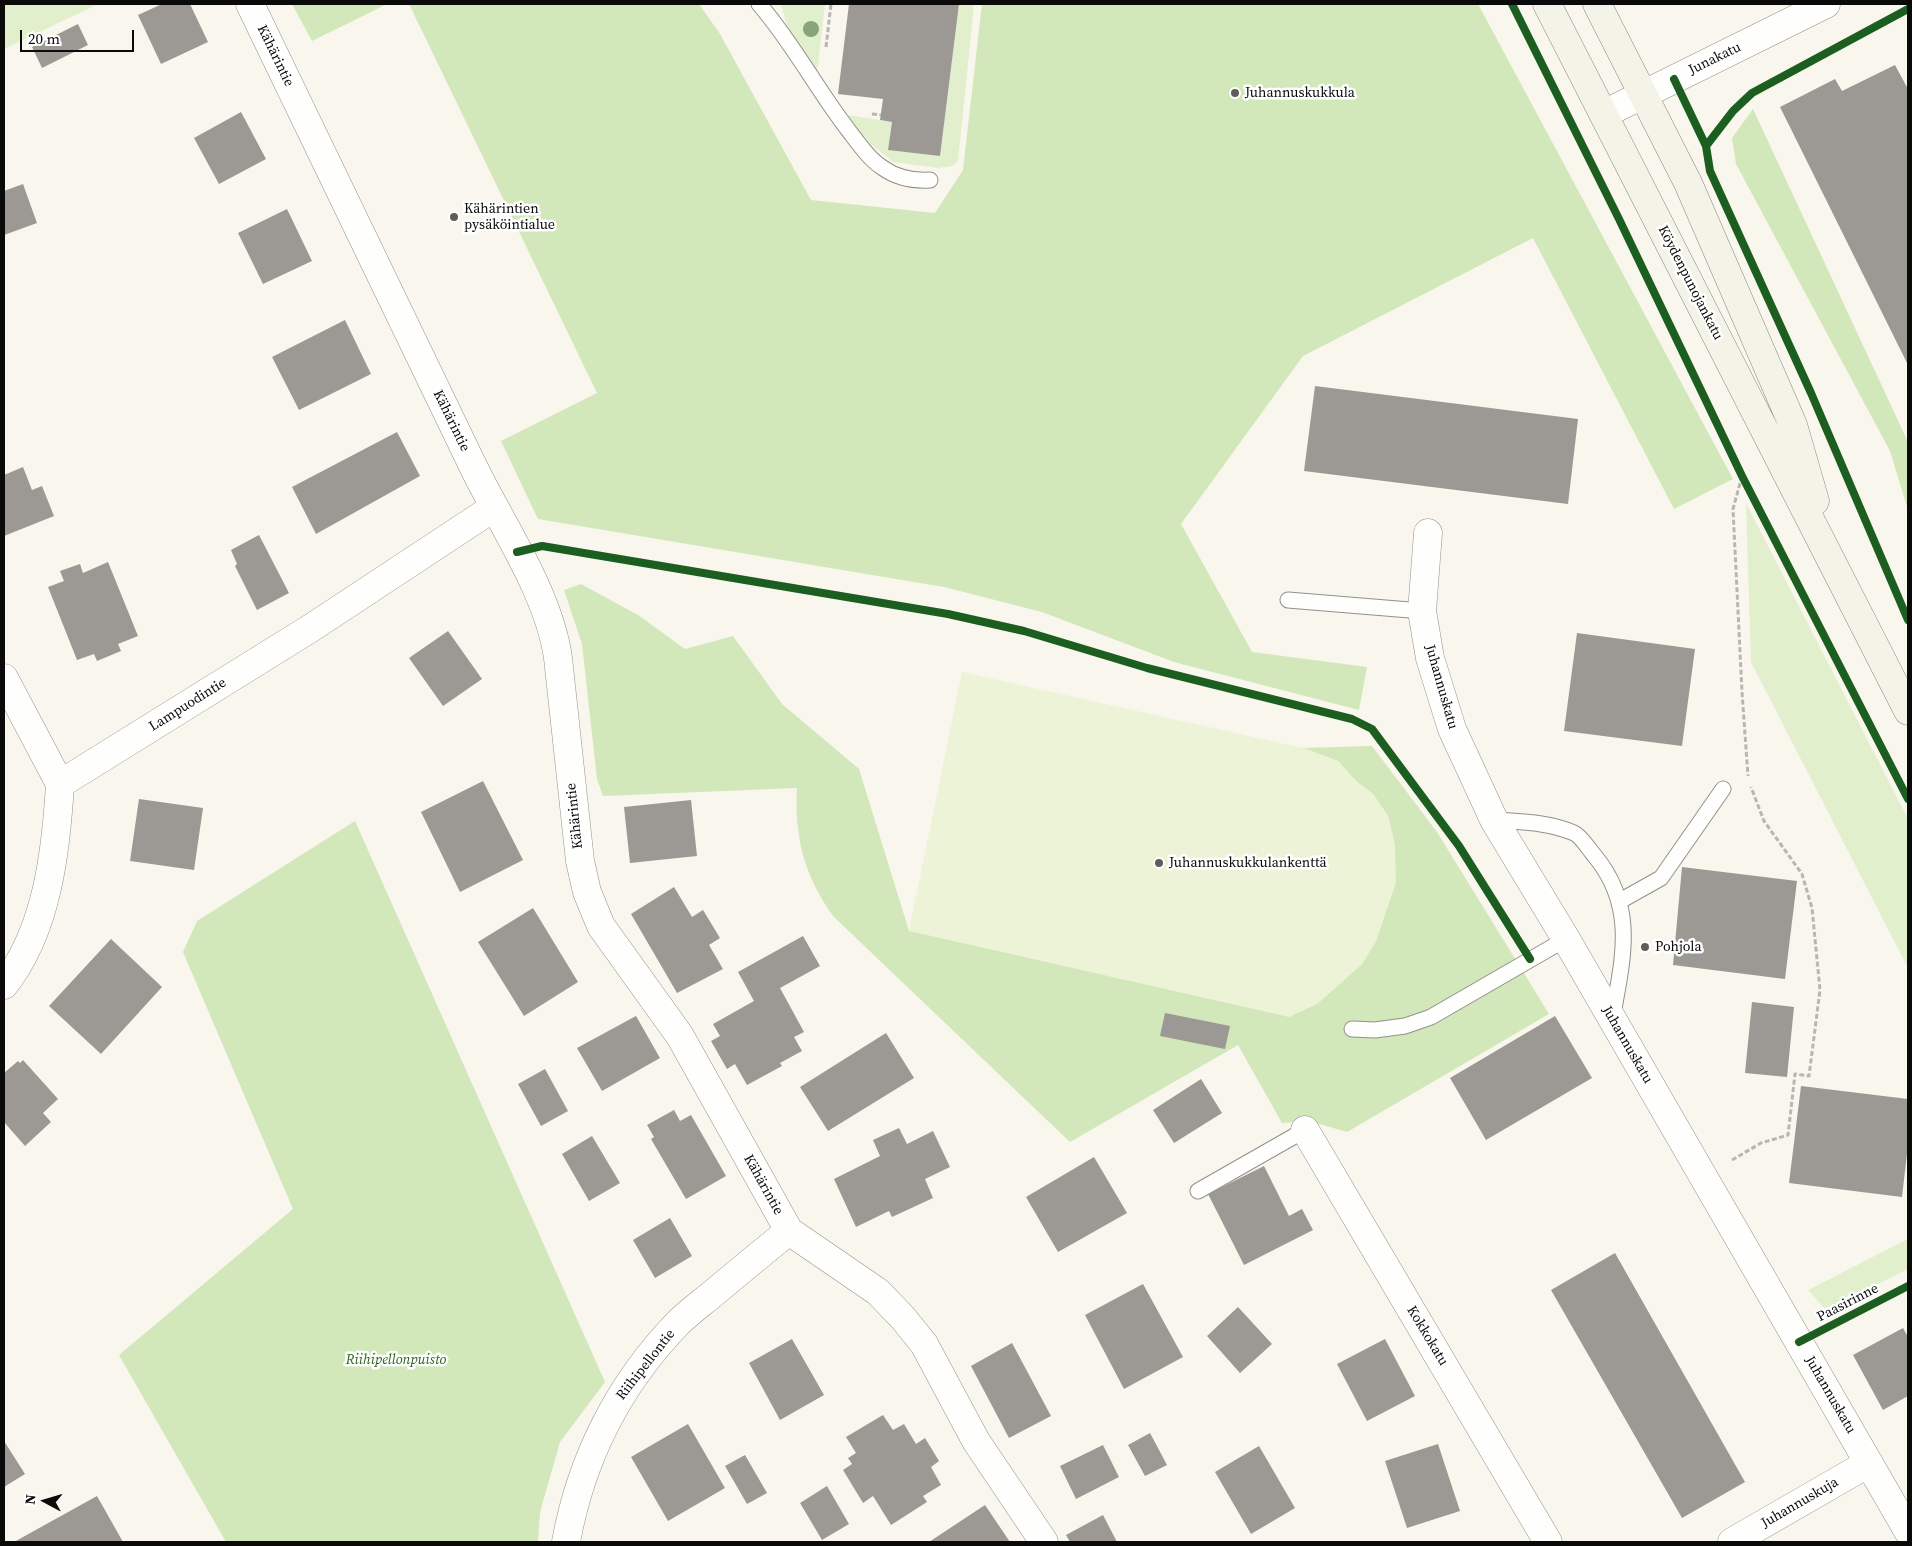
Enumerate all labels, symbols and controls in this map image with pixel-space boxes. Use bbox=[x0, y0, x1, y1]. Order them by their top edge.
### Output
scale bar bbox=[22, 20, 136, 52]
street label: Kähärintie bbox=[253, 23, 297, 89]
text: 20 m bbox=[28, 28, 60, 49]
street label: Junakatu bbox=[1686, 39, 1744, 79]
place label: Juhannuskukkula bbox=[1245, 85, 1355, 101]
marker: Juhannuskukkula bbox=[1229, 87, 1241, 99]
place label: Kähärintien pysäköintialue bbox=[464, 201, 555, 233]
marker: Kähärintien pysäköintialue bbox=[448, 211, 460, 223]
street label: Köydenpunojankatu bbox=[1654, 223, 1726, 343]
street label: Kähärintie bbox=[429, 388, 473, 454]
street label: Juhannuskatu bbox=[1421, 643, 1461, 731]
street label: Lampuodintie bbox=[146, 675, 230, 735]
street label: Kähärintie bbox=[563, 782, 587, 850]
place label: Juhannuskukkulankenttä bbox=[1169, 855, 1327, 871]
marker: Juhannuskukkulankenttä bbox=[1153, 857, 1165, 869]
place label: Pohjola bbox=[1655, 939, 1702, 955]
marker: Pohjola bbox=[1639, 941, 1651, 953]
street label: Juhannuskatu bbox=[1598, 1003, 1656, 1087]
street label: Kähärintie bbox=[740, 1152, 786, 1218]
street label: Paasirinne bbox=[1814, 1280, 1882, 1326]
street label: Kokkokatu bbox=[1403, 1303, 1451, 1369]
street label: Riihipellontie bbox=[613, 1326, 679, 1404]
park label: Riihipellonpuisto bbox=[346, 1352, 446, 1368]
street label: Juhannuskatu bbox=[1801, 1353, 1859, 1437]
street label: Juhannuskuja bbox=[1758, 1474, 1842, 1532]
north arrow bbox=[20, 1476, 70, 1526]
text: N bbox=[20, 1493, 41, 1506]

